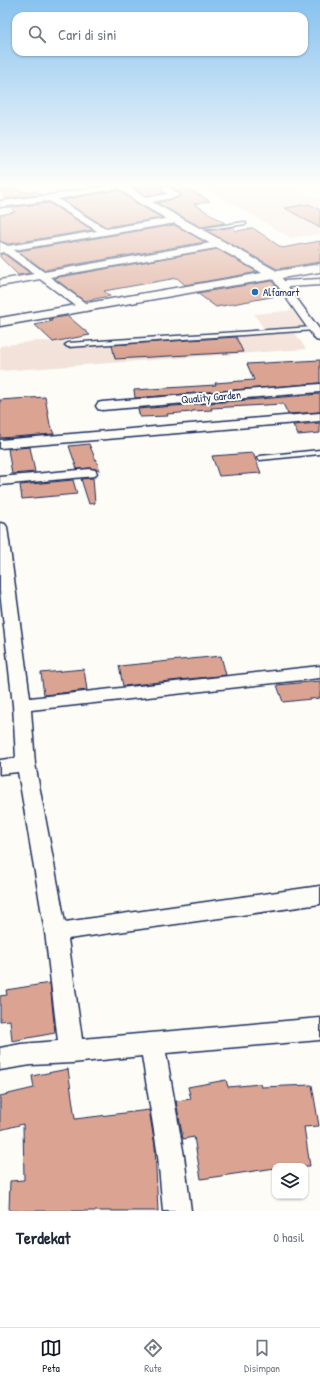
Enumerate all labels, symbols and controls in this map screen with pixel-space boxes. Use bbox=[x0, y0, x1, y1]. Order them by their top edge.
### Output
search box bbox=[12, 12, 308, 56]
icon: search bbox=[26, 23, 48, 45]
text: Cari di sini bbox=[58, 24, 117, 45]
place label: Alfamart bbox=[263, 285, 300, 299]
marker: Alfamart bbox=[250, 287, 260, 297]
street label: Quality Garden bbox=[181, 387, 241, 407]
map controls bbox=[272, 1163, 308, 1199]
button: layers bbox=[272, 1163, 308, 1199]
text: Terdekat bbox=[16, 1226, 70, 1249]
text: 0 hasil bbox=[273, 1228, 304, 1246]
tab: Peta bbox=[40, 1337, 62, 1375]
tab: Rute bbox=[142, 1337, 164, 1375]
tab: Disimpan bbox=[244, 1337, 280, 1375]

